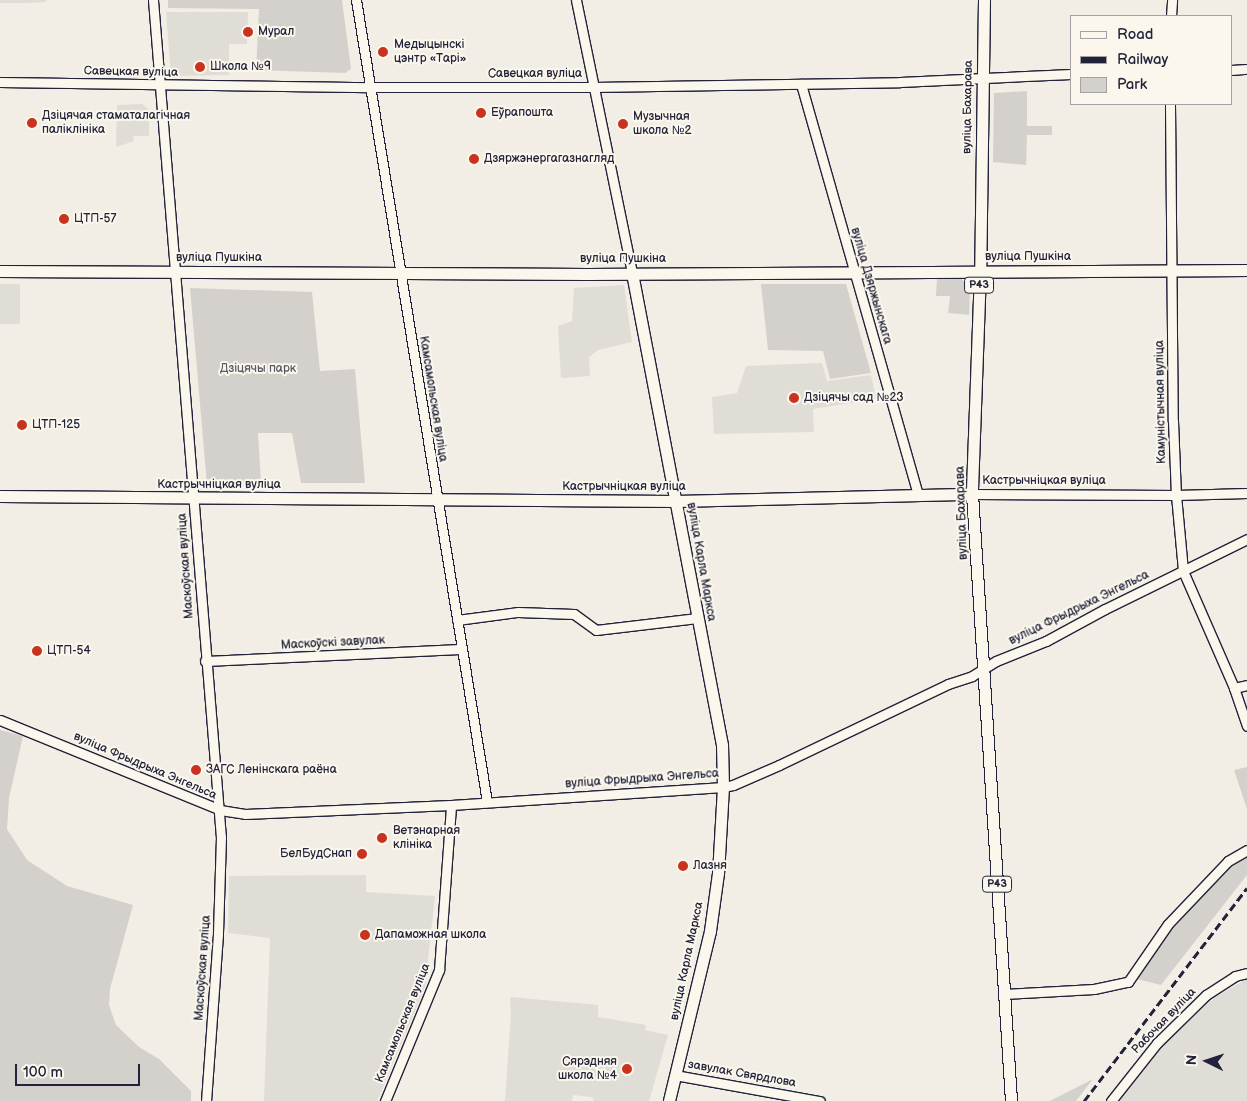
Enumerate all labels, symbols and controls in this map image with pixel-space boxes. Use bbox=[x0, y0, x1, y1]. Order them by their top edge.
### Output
legend bbox=[1070, 15, 1232, 105]
place label: Мурал bbox=[258, 25, 294, 39]
text: Road bbox=[1117, 25, 1153, 44]
marker: Мурал bbox=[242, 26, 254, 38]
place label: Медыцынскі цэнтр «Тарі» bbox=[394, 38, 466, 66]
marker: Медыцынскі цэнтр «Тарі» bbox=[376, 45, 390, 59]
text: Railway bbox=[1117, 50, 1168, 69]
place label: Школа №9 bbox=[210, 60, 271, 74]
street label: вуліца Бахарава bbox=[960, 60, 976, 154]
marker: Школа №9 bbox=[194, 61, 206, 73]
street label: Савецкая вуліца bbox=[84, 64, 178, 80]
street label: Савецкая вуліца bbox=[488, 67, 582, 81]
text: Park bbox=[1117, 75, 1147, 94]
place label: Еўрапошта bbox=[491, 106, 553, 120]
marker: Еўрапошта bbox=[475, 107, 487, 119]
place label: Дзіцячая стаматалагічная паліклініка bbox=[42, 109, 190, 137]
place label: Музычная школа №2 bbox=[633, 110, 692, 138]
marker: Дзіцячая стаматалагічная паліклініка bbox=[26, 117, 38, 129]
marker: Музычная школа №2 bbox=[617, 118, 629, 130]
place label: Дзяржэнергагазнагляд bbox=[484, 152, 614, 166]
marker: Дзяржэнергагазнагляд bbox=[468, 153, 480, 165]
place label: ЦТП-57 bbox=[74, 212, 116, 226]
marker: ЦТП-57 bbox=[58, 213, 70, 225]
street label: вуліца Дзяржынскага bbox=[847, 226, 895, 346]
street label: вуліца Пушкіна bbox=[985, 250, 1071, 264]
street label: вуліца Пушкіна bbox=[176, 251, 262, 265]
street label: вуліца Пушкіна bbox=[580, 252, 666, 266]
road number: Р43 bbox=[964, 276, 994, 294]
street label: Камсамольская вуліца bbox=[416, 335, 450, 463]
street label: Камуністычная вуліца bbox=[1153, 340, 1169, 464]
park label: Дзіцячы парк bbox=[220, 362, 296, 376]
place label: Дзіцячы сад №23 bbox=[804, 391, 904, 405]
marker: Дзіцячы сад №23 bbox=[788, 392, 800, 404]
place label: ЦТП-125 bbox=[32, 418, 80, 432]
marker: ЦТП-125 bbox=[16, 419, 28, 431]
street label: вуліца Бахарава bbox=[953, 466, 971, 560]
street label: Кастрычніцкая вуліца bbox=[982, 474, 1106, 488]
street label: Кастрычніцкая вуліца bbox=[157, 478, 281, 492]
street label: Кастрычніцкая вуліца bbox=[562, 480, 686, 494]
street label: вуліца Карла Маркса bbox=[683, 501, 719, 623]
street label: Маскоўская вуліца bbox=[175, 513, 197, 619]
street label: вуліца Фрыдрыха Энгельса bbox=[1007, 568, 1151, 648]
street label: Маскоўскі завулак bbox=[280, 633, 386, 653]
place label: ЦТП-54 bbox=[47, 644, 91, 658]
marker: ЦТП-54 bbox=[31, 645, 43, 657]
street label: вуліца Фрыдрыха Энгельса bbox=[71, 729, 219, 803]
place label: ЗАГС Ленінскага раёна bbox=[206, 763, 337, 777]
marker: ЗАГС Ленінскага раёна bbox=[190, 764, 202, 776]
street label: вуліца Фрыдрыха Энгельса bbox=[565, 766, 719, 792]
place label: Ветэнарная клініка bbox=[393, 824, 460, 852]
marker: Ветэнарная клініка bbox=[375, 831, 389, 845]
place label: БелБудСнап bbox=[280, 847, 352, 861]
marker: БелБудСнап bbox=[356, 848, 368, 860]
place label: Лазня bbox=[693, 859, 727, 873]
marker: Лазня bbox=[677, 860, 689, 872]
road number: Р43 bbox=[982, 876, 1012, 892]
street label: вуліца Карла Маркса bbox=[667, 900, 707, 1022]
street label: Маскоўская вуліца bbox=[192, 915, 214, 1021]
place label: Дапаможная школа bbox=[375, 928, 486, 942]
marker: Дапаможная школа bbox=[359, 929, 371, 941]
street label: Камсамольская вуліца bbox=[372, 961, 434, 1085]
street label: Рабочая вуліца bbox=[1129, 985, 1199, 1057]
north arrow bbox=[1182, 1036, 1232, 1086]
scale bar bbox=[18, 1054, 142, 1086]
text: N bbox=[1183, 1054, 1200, 1066]
place label: Сярэдняя школа №4 bbox=[558, 1055, 617, 1083]
street label: завулак Свярдлова bbox=[687, 1057, 797, 1091]
text: 100 m bbox=[23, 1063, 63, 1082]
marker: Сярэдняя школа №4 bbox=[621, 1063, 633, 1075]

